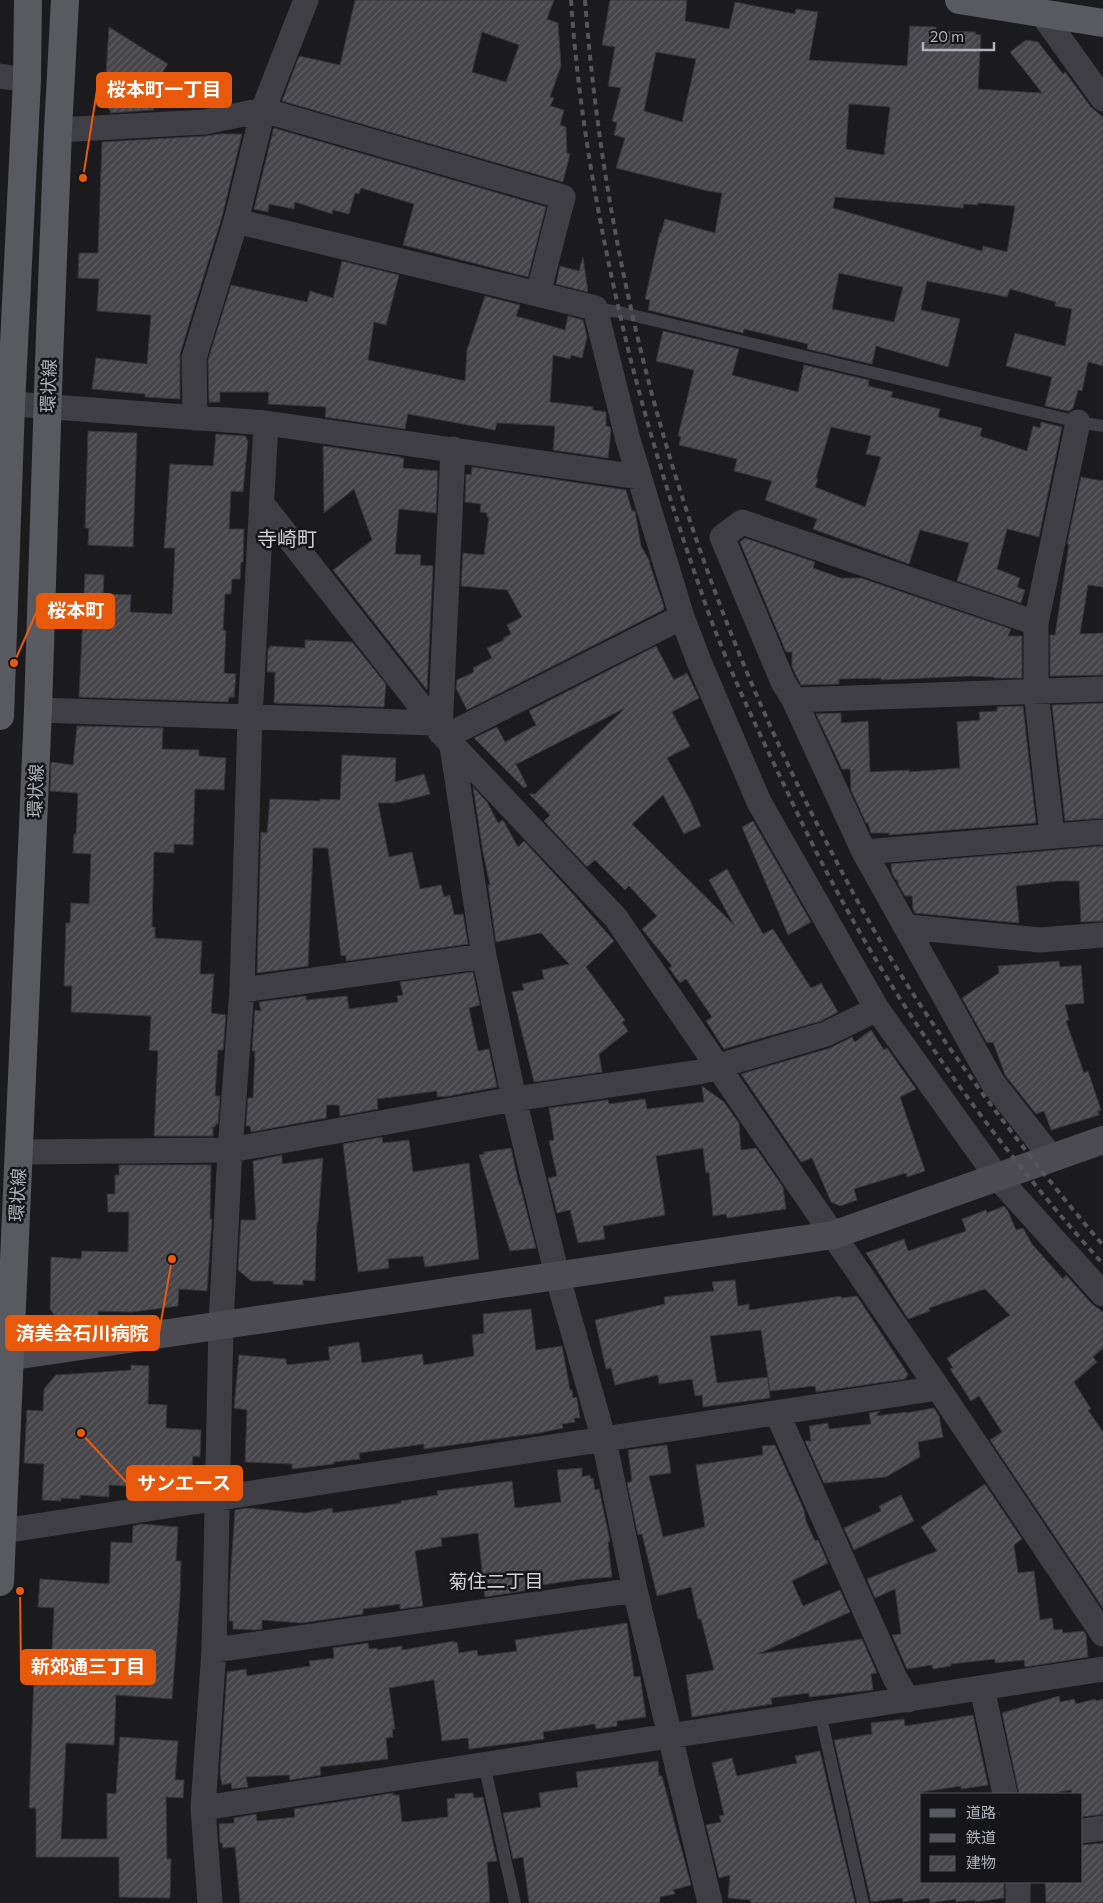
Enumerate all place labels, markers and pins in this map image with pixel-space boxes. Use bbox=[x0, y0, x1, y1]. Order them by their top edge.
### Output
callout: 桜本町一丁目 bbox=[97, 73, 231, 107]
callout: 桜本町 bbox=[37, 594, 114, 628]
callout: 済美会石川病院 bbox=[6, 1316, 159, 1350]
callout: サンエース bbox=[127, 1466, 242, 1500]
callout: 新郊通三丁目 bbox=[21, 1650, 155, 1684]

